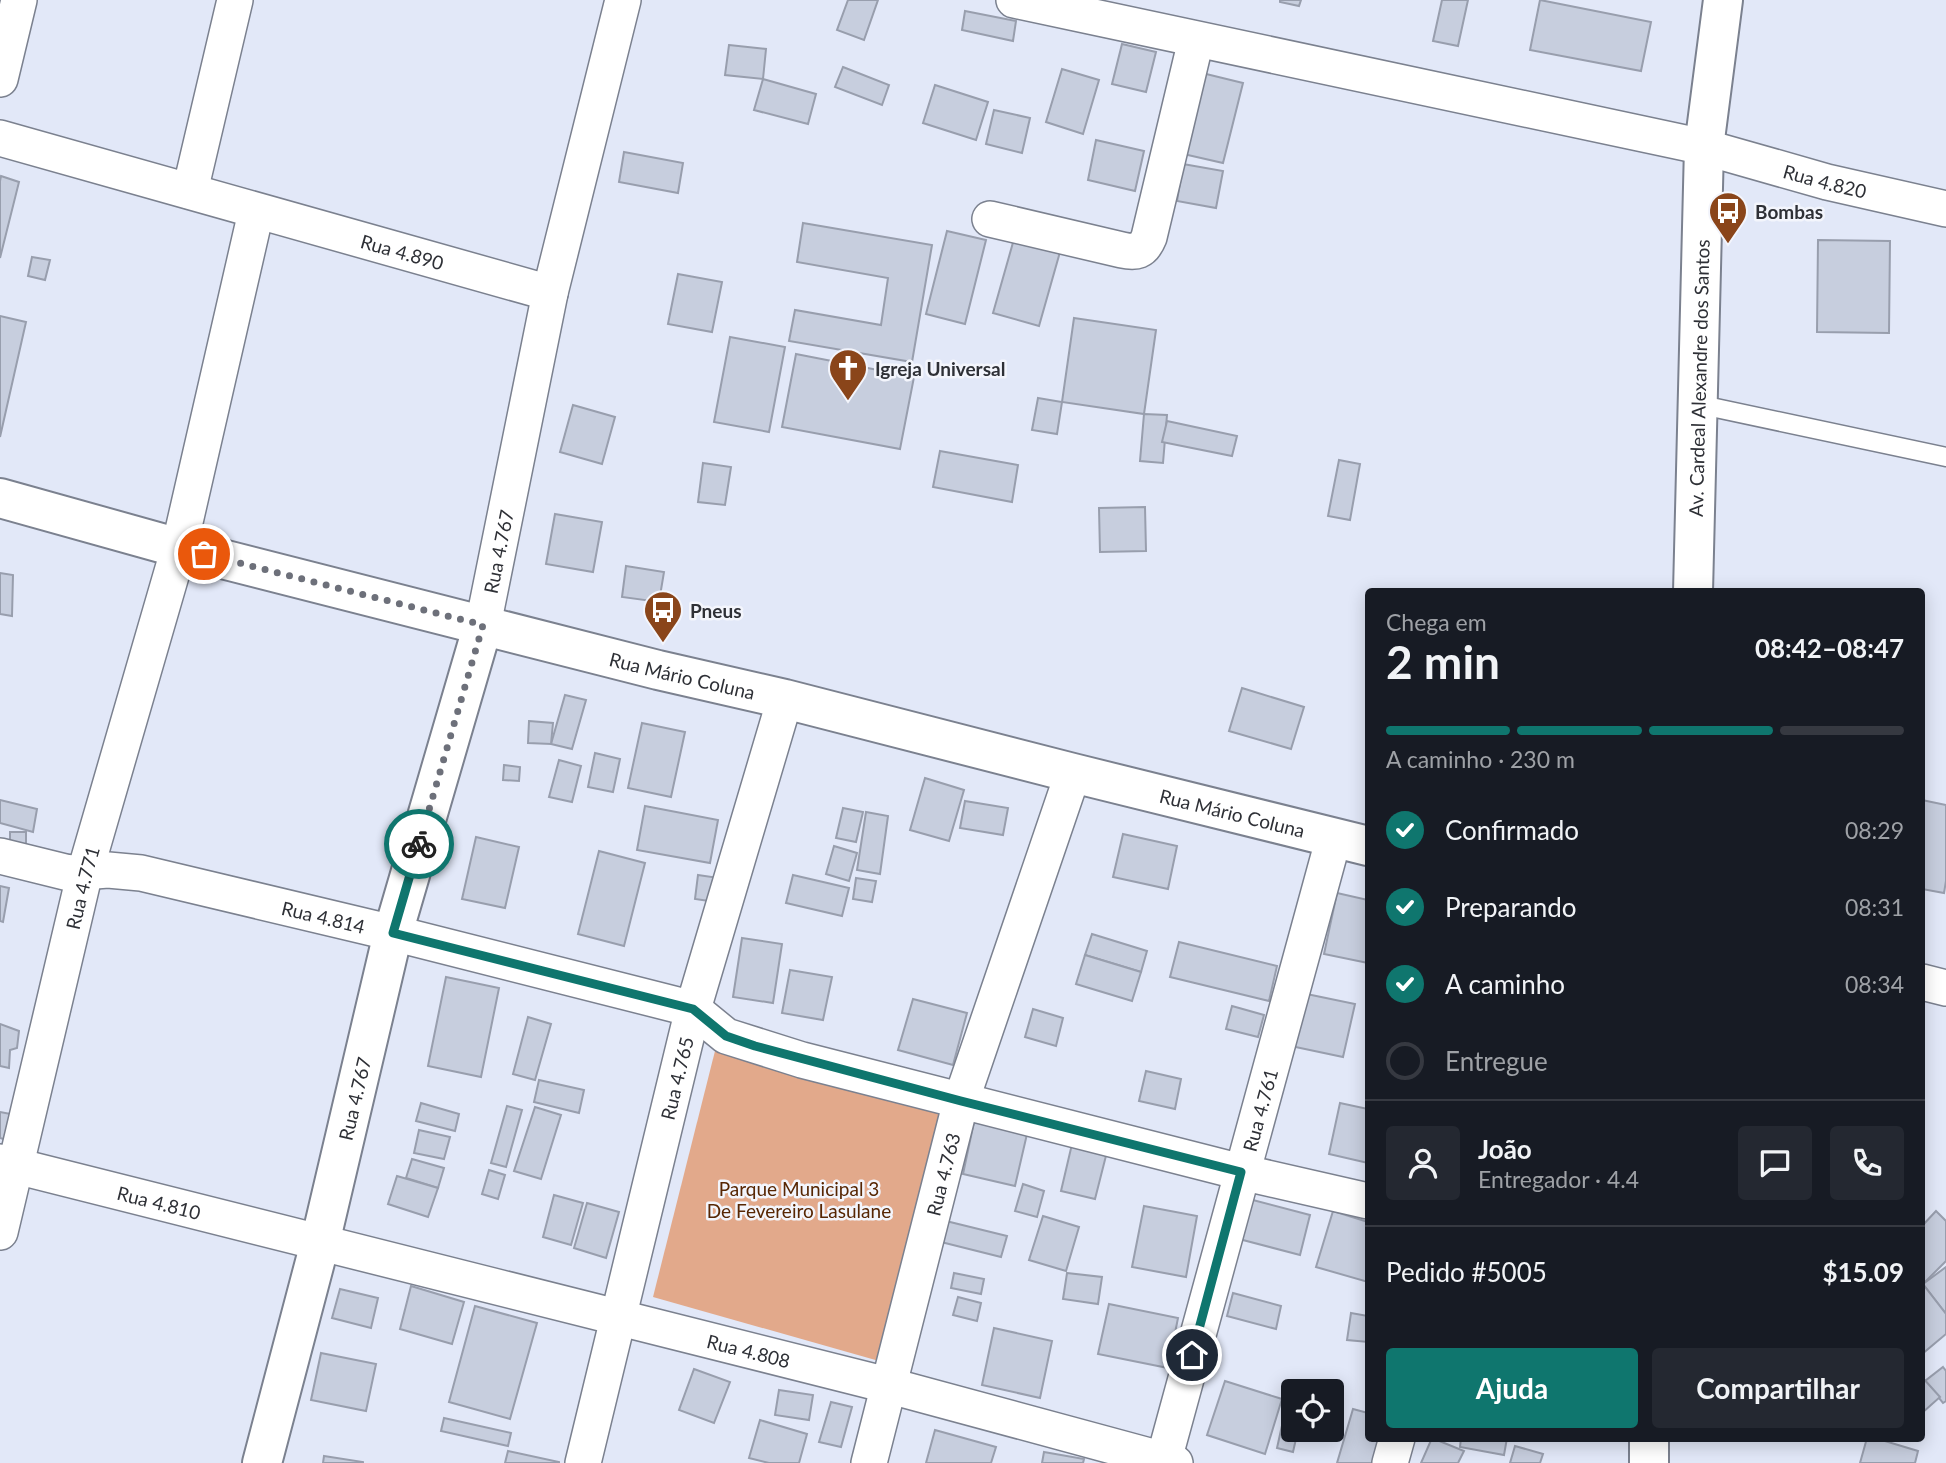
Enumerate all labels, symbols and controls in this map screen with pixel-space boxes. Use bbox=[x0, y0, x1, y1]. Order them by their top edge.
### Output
street label: Rua 4.820 bbox=[1781, 159, 1869, 202]
bus stop icon: Bombas bbox=[1707, 190, 1749, 245]
place label: Bombas bbox=[1755, 200, 1823, 223]
street label: Rua 4.890 bbox=[358, 229, 446, 274]
street label: Av. Cardeal Alexandre dos Santos bbox=[1683, 239, 1713, 517]
church icon: Igreja Universal bbox=[827, 347, 869, 402]
place label: Igreja Universal bbox=[875, 357, 1005, 380]
street label: Rua 4.767 bbox=[478, 508, 518, 595]
pin bbox=[174, 524, 234, 584]
icon: bag bbox=[185, 535, 223, 573]
bus stop icon: Pneus bbox=[642, 589, 684, 644]
place label: Pneus bbox=[690, 599, 742, 622]
text: Chega em bbox=[1386, 608, 1487, 636]
text: 08:42–08:47 bbox=[1755, 632, 1904, 664]
text: 2 min bbox=[1386, 634, 1500, 689]
street label: Rua Mário Coluna bbox=[607, 647, 757, 703]
text: A caminho · 230 m bbox=[1386, 745, 1575, 773]
street label: Rua Mário Coluna bbox=[1157, 783, 1307, 841]
courier bbox=[384, 809, 454, 879]
icon: check bbox=[1386, 811, 1424, 849]
text: Confirmado bbox=[1445, 814, 1579, 846]
text: 08:29 bbox=[1845, 816, 1904, 844]
icon: bike bbox=[400, 825, 438, 863]
street label: Rua 4.771 bbox=[60, 843, 103, 932]
icon: check bbox=[1386, 888, 1424, 926]
text: Preparando bbox=[1445, 891, 1577, 923]
text: 08:31 bbox=[1845, 893, 1904, 921]
street label: Rua 4.814 bbox=[280, 895, 368, 938]
icon: check bbox=[1386, 965, 1424, 1003]
text: A caminho bbox=[1445, 968, 1565, 1000]
text: 08:34 bbox=[1845, 970, 1904, 998]
street label: Rua 4.765 bbox=[655, 1034, 697, 1122]
text: Entregue bbox=[1445, 1045, 1548, 1077]
street label: Rua 4.767 bbox=[333, 1054, 375, 1142]
street label: Rua 4.761 bbox=[1237, 1066, 1282, 1154]
button: person bbox=[1386, 1126, 1460, 1200]
button: chat bbox=[1738, 1126, 1812, 1200]
button: phone bbox=[1830, 1126, 1904, 1200]
street label: Rua 4.763 bbox=[921, 1130, 964, 1218]
text: João bbox=[1478, 1133, 1532, 1165]
text: Entregador · 4.4 bbox=[1478, 1165, 1639, 1193]
park label: Parque Municipal 3 De Fevereiro Lasulane bbox=[707, 1177, 891, 1222]
street label: Rua 4.810 bbox=[115, 1180, 203, 1224]
text: Pedido #5005 bbox=[1386, 1256, 1547, 1288]
text: $15.09 bbox=[1822, 1256, 1904, 1288]
pin bbox=[1162, 1325, 1222, 1385]
street label: Rua 4.808 bbox=[705, 1329, 793, 1372]
icon: home bbox=[1173, 1336, 1211, 1374]
button: Ajuda bbox=[1386, 1348, 1638, 1428]
button: Compartilhar bbox=[1652, 1348, 1904, 1428]
map controls bbox=[1281, 1379, 1344, 1442]
button: locate bbox=[1281, 1379, 1344, 1442]

